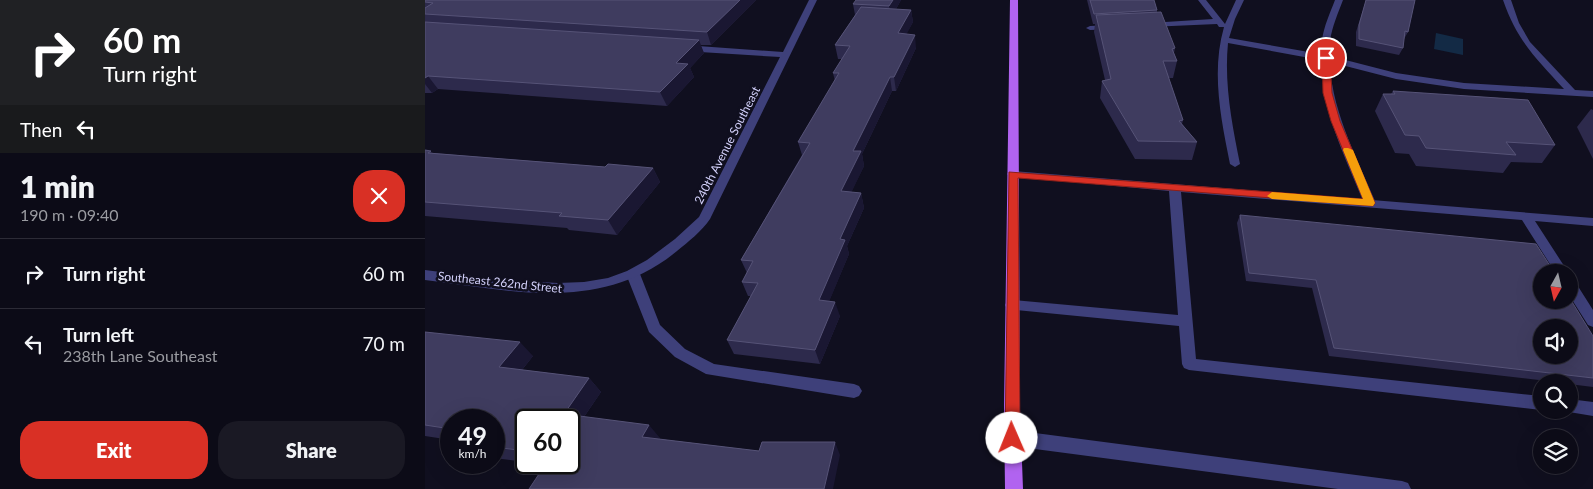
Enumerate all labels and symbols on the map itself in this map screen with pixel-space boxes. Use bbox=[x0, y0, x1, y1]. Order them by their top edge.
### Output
pin bbox=[1305, 37, 1347, 79]
street label: 240th Avenue Southeast bbox=[691, 83, 764, 206]
north arrow bbox=[1533, 264, 1577, 309]
street label: Southeast 262nd Street bbox=[437, 268, 564, 296]
speed limit sign: 60 bbox=[515, 409, 580, 474]
position arrow bbox=[985, 411, 1037, 463]

